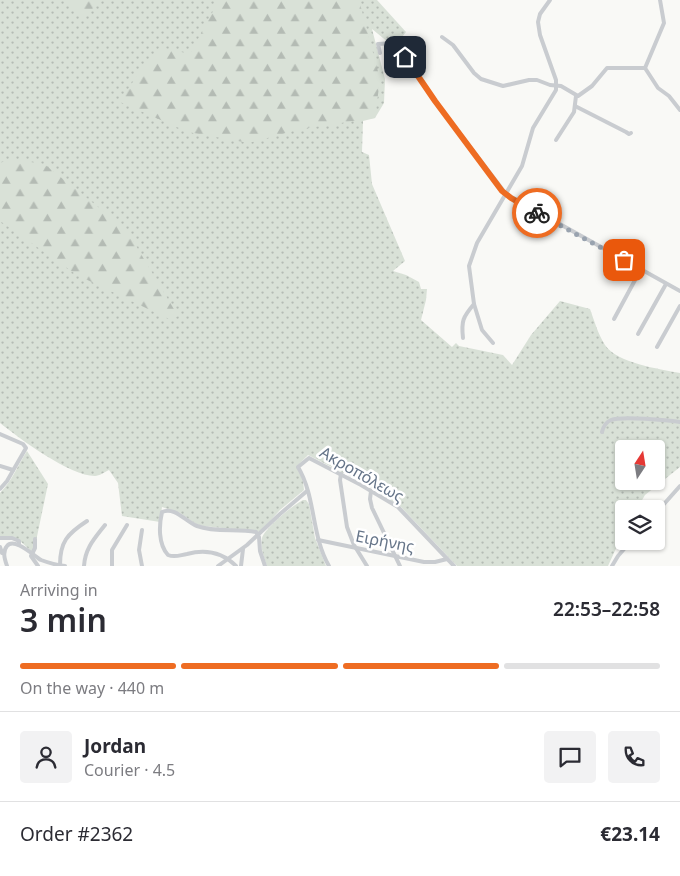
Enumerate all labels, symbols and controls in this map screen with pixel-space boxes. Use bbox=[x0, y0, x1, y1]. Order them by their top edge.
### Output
pin bbox=[384, 36, 426, 78]
icon: home bbox=[391, 43, 419, 71]
courier bbox=[512, 188, 562, 238]
icon: bike bbox=[523, 199, 551, 227]
pin bbox=[603, 239, 645, 281]
icon: bag bbox=[610, 246, 638, 274]
north arrow bbox=[615, 440, 665, 490]
map controls bbox=[615, 440, 665, 550]
street label: Ακροπόλεως bbox=[316, 441, 408, 507]
button: layers bbox=[615, 500, 665, 550]
street label: Ειρήνης bbox=[354, 525, 416, 557]
text: Arriving in bbox=[20, 579, 98, 601]
text: 22:53–22:58 bbox=[553, 596, 660, 622]
text: 3 min bbox=[20, 598, 107, 641]
text: On the way · 440 m bbox=[20, 677, 164, 699]
button: person bbox=[20, 731, 72, 783]
button: chat bbox=[544, 731, 596, 783]
button: phone bbox=[608, 731, 660, 783]
text: Jordan bbox=[84, 733, 146, 759]
text: Courier · 4.5 bbox=[84, 759, 175, 781]
text: Order #2362 bbox=[20, 821, 133, 847]
text: €23.14 bbox=[600, 821, 660, 847]

